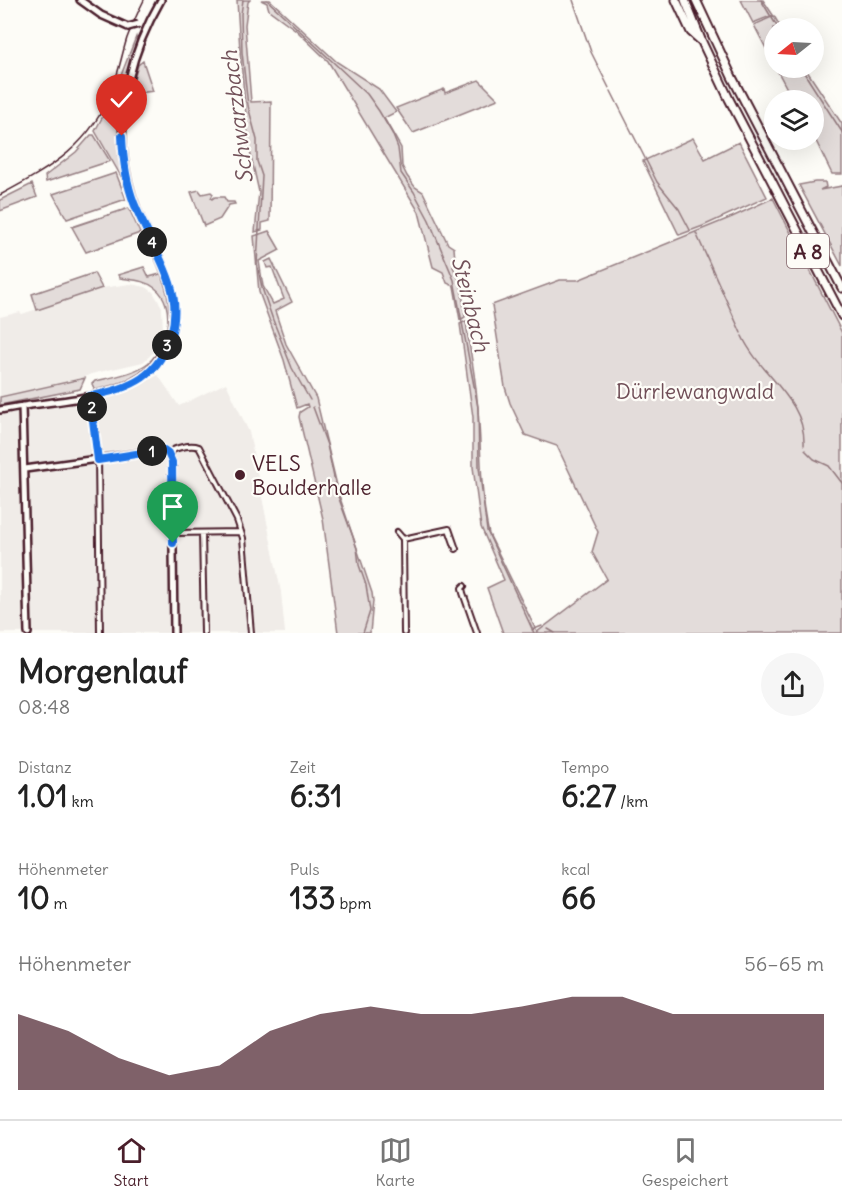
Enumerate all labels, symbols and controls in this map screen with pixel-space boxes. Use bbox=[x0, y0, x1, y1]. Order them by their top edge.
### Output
north arrow bbox=[764, 18, 824, 78]
map controls bbox=[764, 18, 824, 150]
water label: Schwarzbach bbox=[215, 48, 259, 185]
pin bbox=[96, 74, 147, 136]
icon: check bbox=[105, 83, 138, 116]
button: layers bbox=[764, 90, 824, 150]
pin: 4 bbox=[137, 227, 167, 257]
text: 4 bbox=[147, 232, 157, 252]
road number: A 8 bbox=[787, 234, 829, 268]
water label: Steinbach bbox=[446, 254, 497, 356]
pin: 3 bbox=[152, 330, 182, 360]
text: 3 bbox=[162, 335, 172, 355]
park label: Dürrlewangwald bbox=[616, 378, 774, 405]
pin: 2 bbox=[77, 392, 107, 422]
text: 2 bbox=[88, 397, 96, 417]
pin: 1 bbox=[137, 436, 167, 466]
text: 1 bbox=[149, 441, 155, 461]
place label: VELS Boulderhalle bbox=[252, 450, 372, 501]
marker: VELS Boulderhalle bbox=[233, 468, 247, 482]
pin bbox=[147, 481, 198, 543]
icon: arrive bbox=[156, 490, 189, 523]
text: Morgenlauf bbox=[18, 650, 188, 692]
button: share bbox=[761, 653, 824, 716]
text: 08:48 bbox=[18, 694, 70, 719]
text: Distanz bbox=[18, 757, 72, 777]
text: Zeit bbox=[290, 757, 316, 777]
text: Tempo bbox=[561, 757, 609, 777]
text: 1.01 bbox=[18, 777, 68, 815]
text: 6:31 bbox=[290, 777, 342, 815]
text: 6:27 bbox=[561, 777, 617, 815]
text: km bbox=[68, 791, 94, 811]
text: /km bbox=[617, 791, 648, 811]
text: Höhenmeter bbox=[18, 859, 109, 879]
text: Puls bbox=[290, 859, 319, 879]
text: kcal bbox=[561, 859, 590, 879]
text: 10 bbox=[18, 879, 50, 917]
text: 133 bbox=[290, 879, 336, 917]
text: 66 bbox=[561, 879, 596, 917]
text: m bbox=[50, 893, 68, 913]
text: bpm bbox=[336, 893, 371, 913]
text: Höhenmeter bbox=[18, 951, 131, 976]
text: 56–65 m bbox=[744, 951, 824, 976]
tab: Start bbox=[113, 1134, 149, 1190]
tab: Karte bbox=[376, 1134, 415, 1190]
tab: Gespeichert bbox=[642, 1134, 729, 1190]

